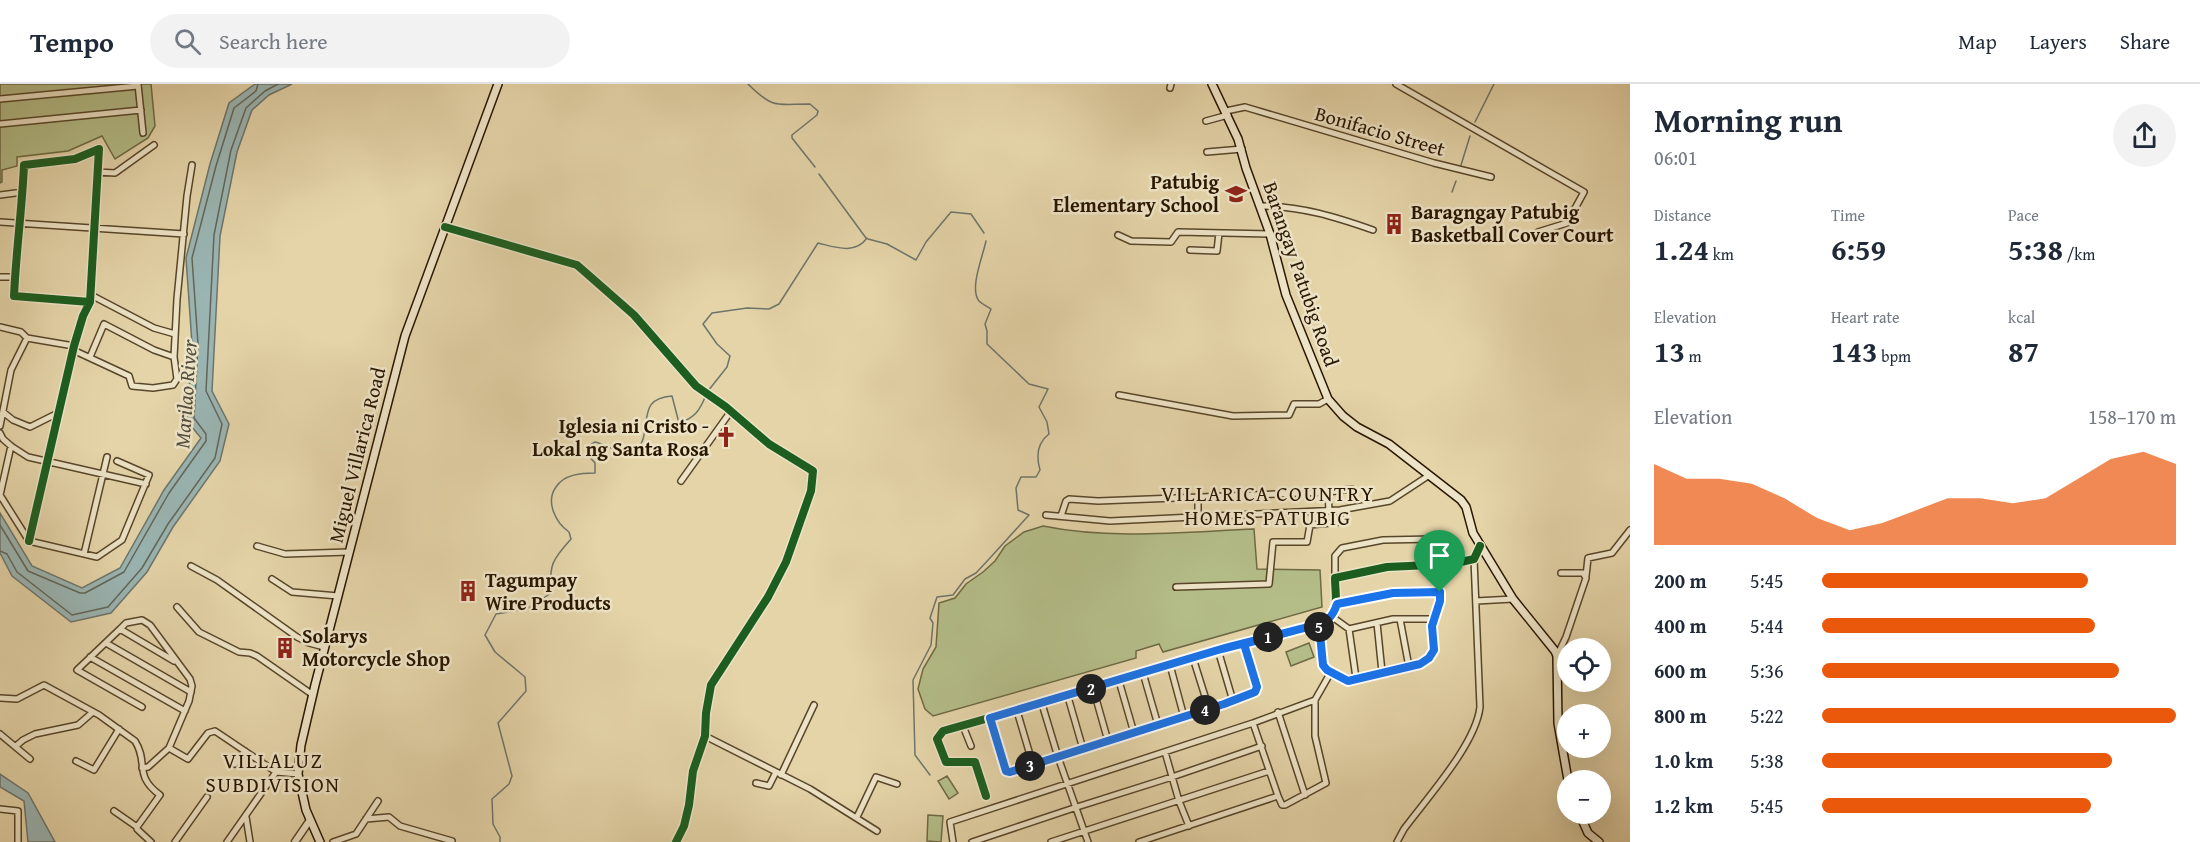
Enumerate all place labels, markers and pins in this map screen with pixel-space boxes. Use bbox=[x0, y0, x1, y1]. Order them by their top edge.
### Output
place label: Patubig Elementary School bbox=[1053, 167, 1219, 219]
school or university icon: Patubig Elementary School bbox=[1224, 182, 1248, 206]
place label: Baragngay Patubig Basketball Cover Court bbox=[1411, 197, 1614, 249]
building icon: Baragngay Patubig Basketball Cover Court bbox=[1382, 212, 1406, 236]
place label: Iglesia ni Cristo - Lokal ng Santa Rosa bbox=[532, 411, 710, 463]
church icon: Iglesia ni Cristo - Lokal ng Santa Rosa bbox=[714, 425, 738, 449]
pin bbox=[1414, 530, 1465, 592]
place label: Tagumpay Wire Products bbox=[485, 565, 611, 617]
building icon: Tagumpay Wire Products bbox=[456, 579, 480, 603]
pin: 5 bbox=[1304, 612, 1334, 642]
place label: Solarys Motorcycle Shop bbox=[302, 621, 450, 673]
pin: 1 bbox=[1253, 622, 1283, 652]
building icon: Solarys Motorcycle Shop bbox=[273, 636, 297, 660]
pin: 2 bbox=[1076, 674, 1106, 704]
pin: 4 bbox=[1190, 695, 1220, 725]
pin: 3 bbox=[1015, 751, 1045, 781]

